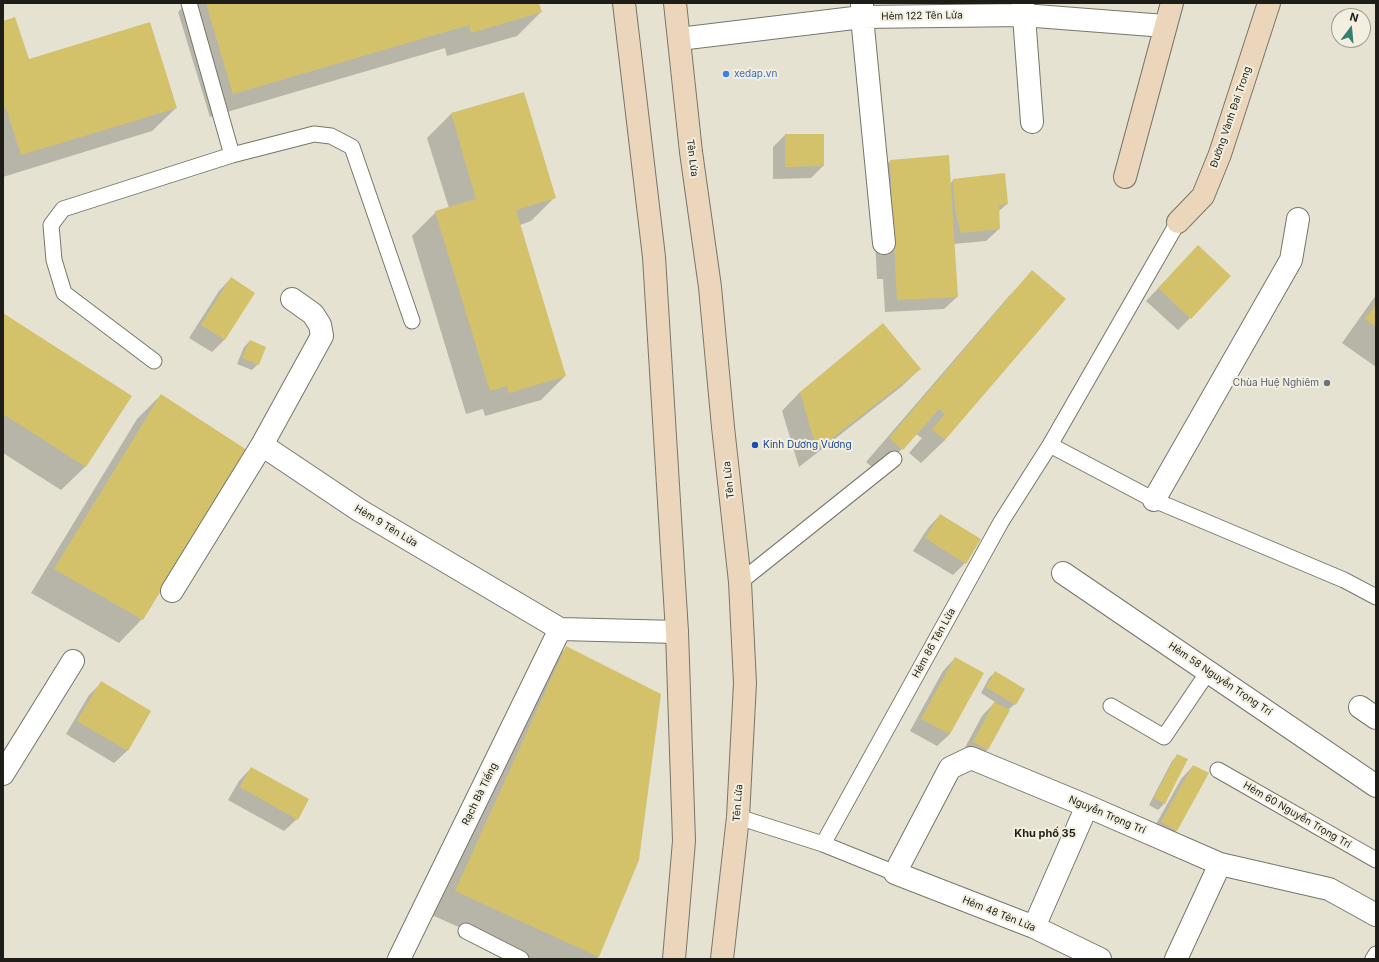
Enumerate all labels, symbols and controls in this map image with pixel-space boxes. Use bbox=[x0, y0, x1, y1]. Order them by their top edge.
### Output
north arrow bbox=[1331, 8, 1371, 48]
street label: Hẻm 122 Tên Lửa bbox=[881, 9, 963, 23]
text: N bbox=[1348, 10, 1360, 25]
street label: Đường Vành Đai Trong bbox=[1208, 65, 1254, 169]
place label: xedap.vn bbox=[734, 68, 777, 80]
marker: xedap.vn bbox=[721, 69, 731, 79]
street label: Tên Lửa bbox=[684, 139, 700, 177]
place label: Chùa Huệ Nghiêm bbox=[1233, 377, 1319, 389]
marker: Chùa Huệ Nghiêm bbox=[1322, 378, 1332, 388]
place label: Kinh Dương Vương bbox=[763, 439, 852, 451]
marker: Kinh Dương Vương bbox=[750, 440, 760, 450]
street label: Tên Lửa bbox=[721, 461, 737, 499]
street label: Hẻm 9 Tên Lửa bbox=[352, 502, 420, 550]
street label: Hẻm 86 Tên Lửa bbox=[910, 606, 958, 680]
street label: Hẻm 58 Nguyễn Trọng Trí bbox=[1166, 640, 1274, 718]
street label: Rạch Bà Tiếng bbox=[460, 761, 500, 827]
street label: Hẻm 60 Nguyễn Trọng Trí bbox=[1241, 779, 1353, 851]
street label: Tên Lửa bbox=[731, 784, 745, 822]
street label: Nguyễn Trọng Trí bbox=[1067, 793, 1147, 837]
district label: Khu phố 35 bbox=[1014, 827, 1076, 841]
street label: Hẻm 48 Tên Lửa bbox=[961, 894, 1037, 934]

